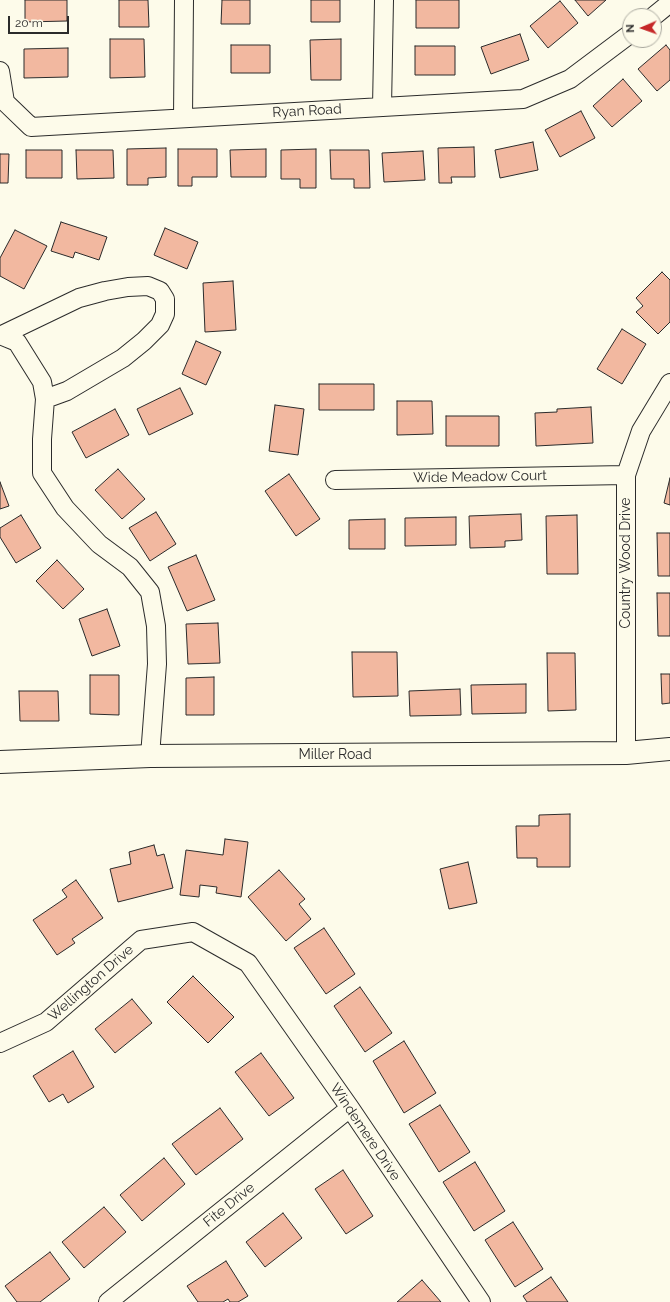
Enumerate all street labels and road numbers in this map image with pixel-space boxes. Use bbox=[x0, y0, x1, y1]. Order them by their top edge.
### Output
street label: Ryan Road bbox=[272, 101, 342, 121]
street label: Wide Meadow Court bbox=[413, 467, 547, 487]
street label: Country Wood Drive bbox=[618, 497, 634, 629]
street label: Miller Road bbox=[298, 747, 372, 763]
street label: Wellington Drive bbox=[45, 941, 137, 1025]
street label: Windemere Drive bbox=[326, 1080, 404, 1184]
street label: Fite Drive bbox=[200, 1179, 258, 1231]

